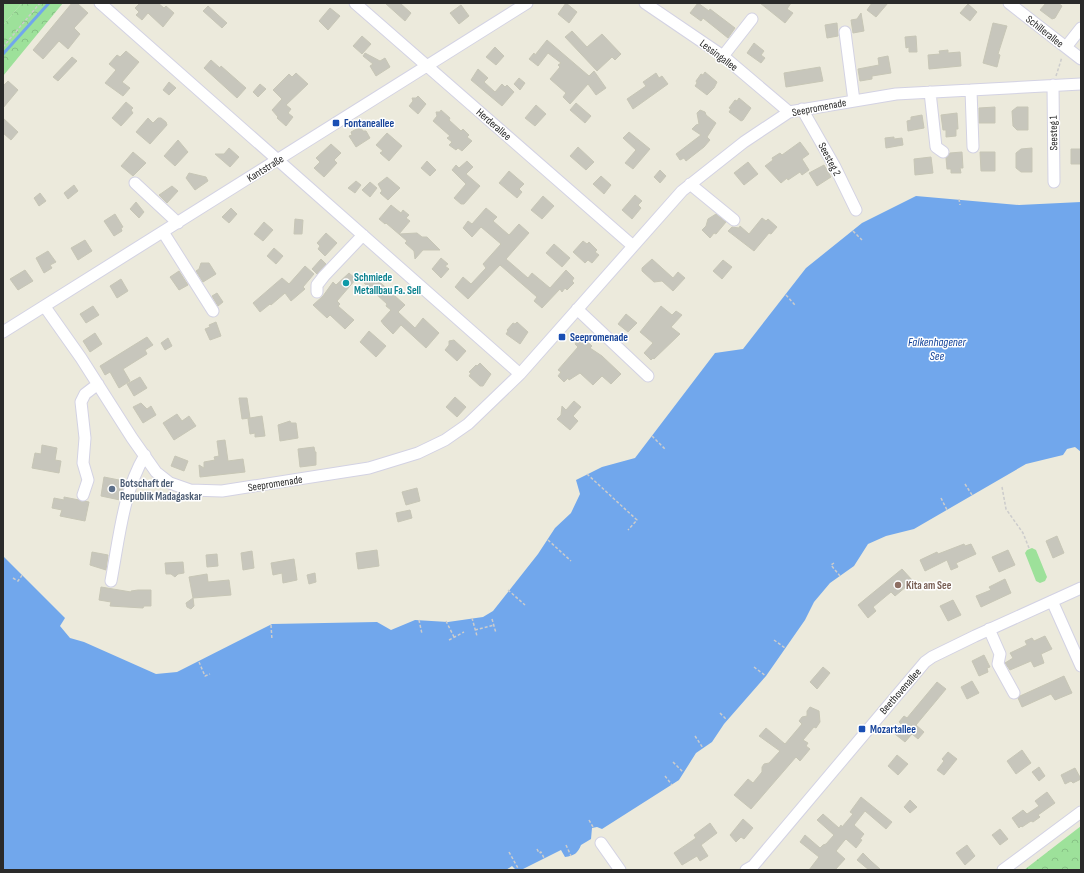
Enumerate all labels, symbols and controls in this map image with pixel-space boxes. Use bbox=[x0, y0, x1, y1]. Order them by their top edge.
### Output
street label: Schillerallee bbox=[1023, 13, 1066, 50]
street label: Lessingallee bbox=[697, 37, 740, 74]
street label: Seepromenade bbox=[791, 96, 847, 119]
street label: Herderallee bbox=[473, 106, 514, 143]
street label: Seesteg 1 bbox=[1047, 115, 1060, 151]
place label: Fontaneallee bbox=[344, 117, 394, 130]
marker: Fontaneallee bbox=[331, 118, 341, 128]
street label: Seesteg 2 bbox=[815, 140, 844, 179]
street label: Kantstraße bbox=[245, 152, 286, 185]
place label: Schmiede Metallbau Fa. Sell bbox=[354, 271, 421, 297]
marker: Schmiede Metallbau Fa. Sell bbox=[341, 278, 351, 288]
place label: Seepromenade bbox=[570, 331, 628, 344]
marker: Seepromenade bbox=[557, 332, 567, 342]
water label: Falkenhagener See bbox=[908, 335, 967, 364]
street label: Seepromenade bbox=[247, 473, 303, 494]
place label: Botschaft der Republik Madagaskar bbox=[120, 477, 202, 503]
marker: Botschaft der Republik Madagaskar bbox=[107, 484, 117, 494]
place label: Kita am See bbox=[906, 579, 952, 592]
marker: Kita am See bbox=[893, 580, 903, 590]
street label: Beethovenallee bbox=[877, 666, 924, 717]
place label: Mozartallee bbox=[870, 723, 916, 736]
marker: Mozartallee bbox=[857, 724, 867, 734]

